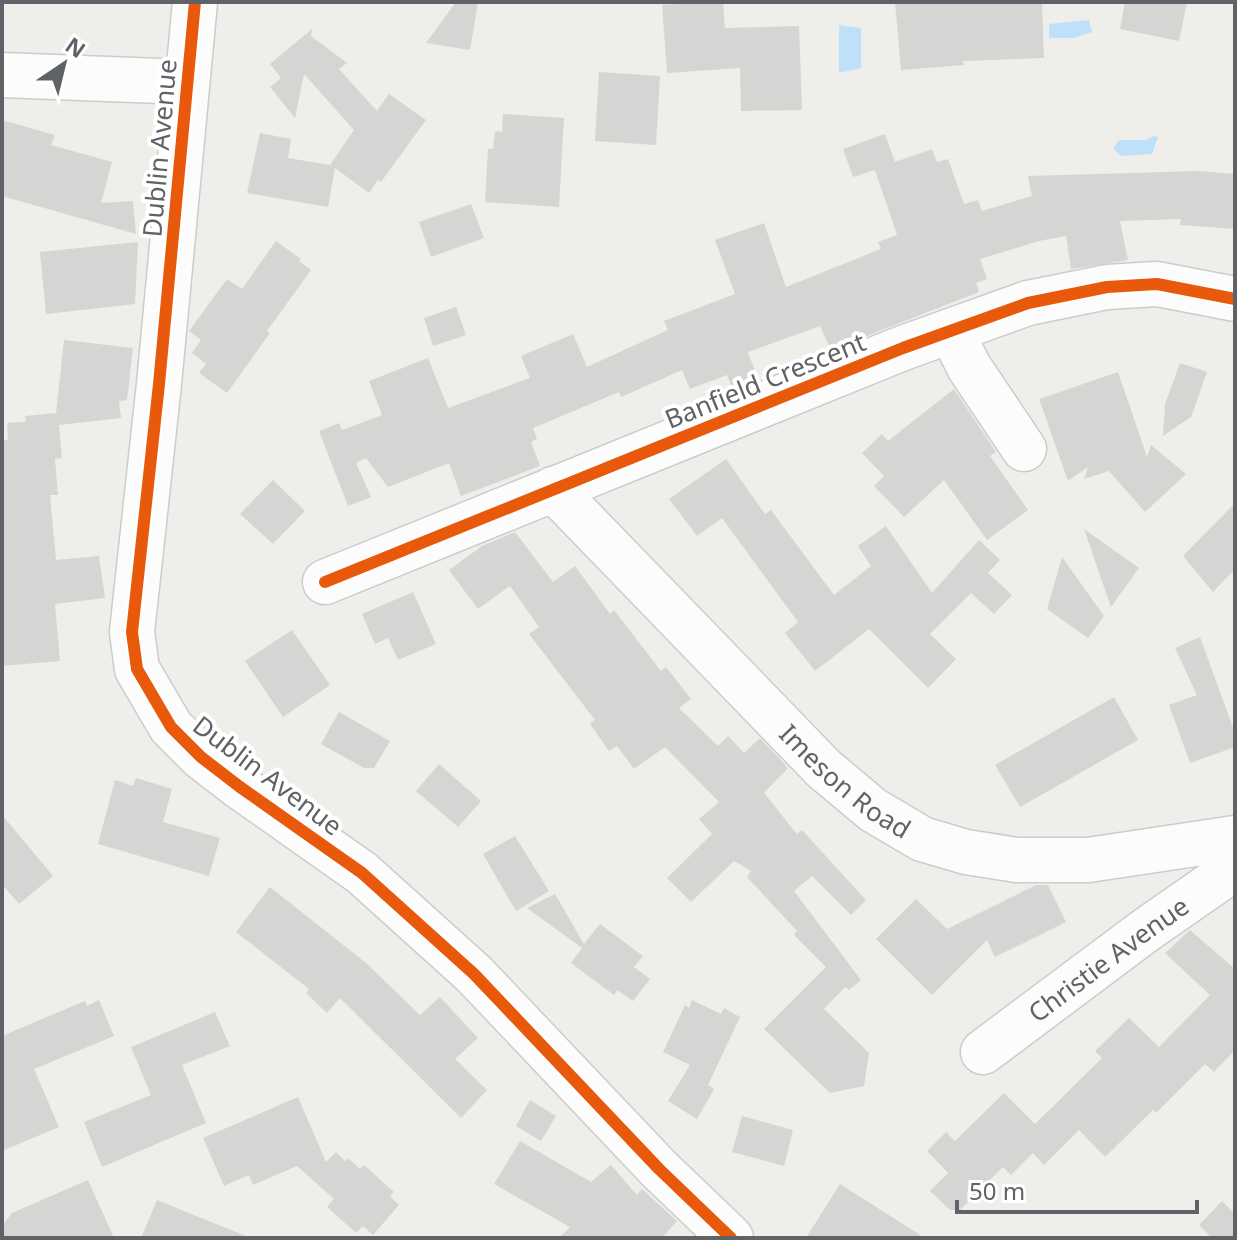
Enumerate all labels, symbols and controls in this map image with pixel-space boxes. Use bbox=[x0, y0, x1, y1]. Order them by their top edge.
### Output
north arrow bbox=[24, 24, 104, 104]
text: N bbox=[60, 29, 92, 64]
street label: Dublin Avenue bbox=[133, 57, 185, 239]
street label: Banfield Crescent bbox=[659, 323, 871, 437]
street label: Dublin Avenue bbox=[186, 707, 350, 843]
street label: Imeson Road bbox=[772, 716, 918, 846]
street label: Christie Avenue bbox=[1021, 888, 1196, 1030]
scale bar bbox=[957, 1164, 1197, 1214]
text: 50 m bbox=[969, 1174, 1025, 1207]

